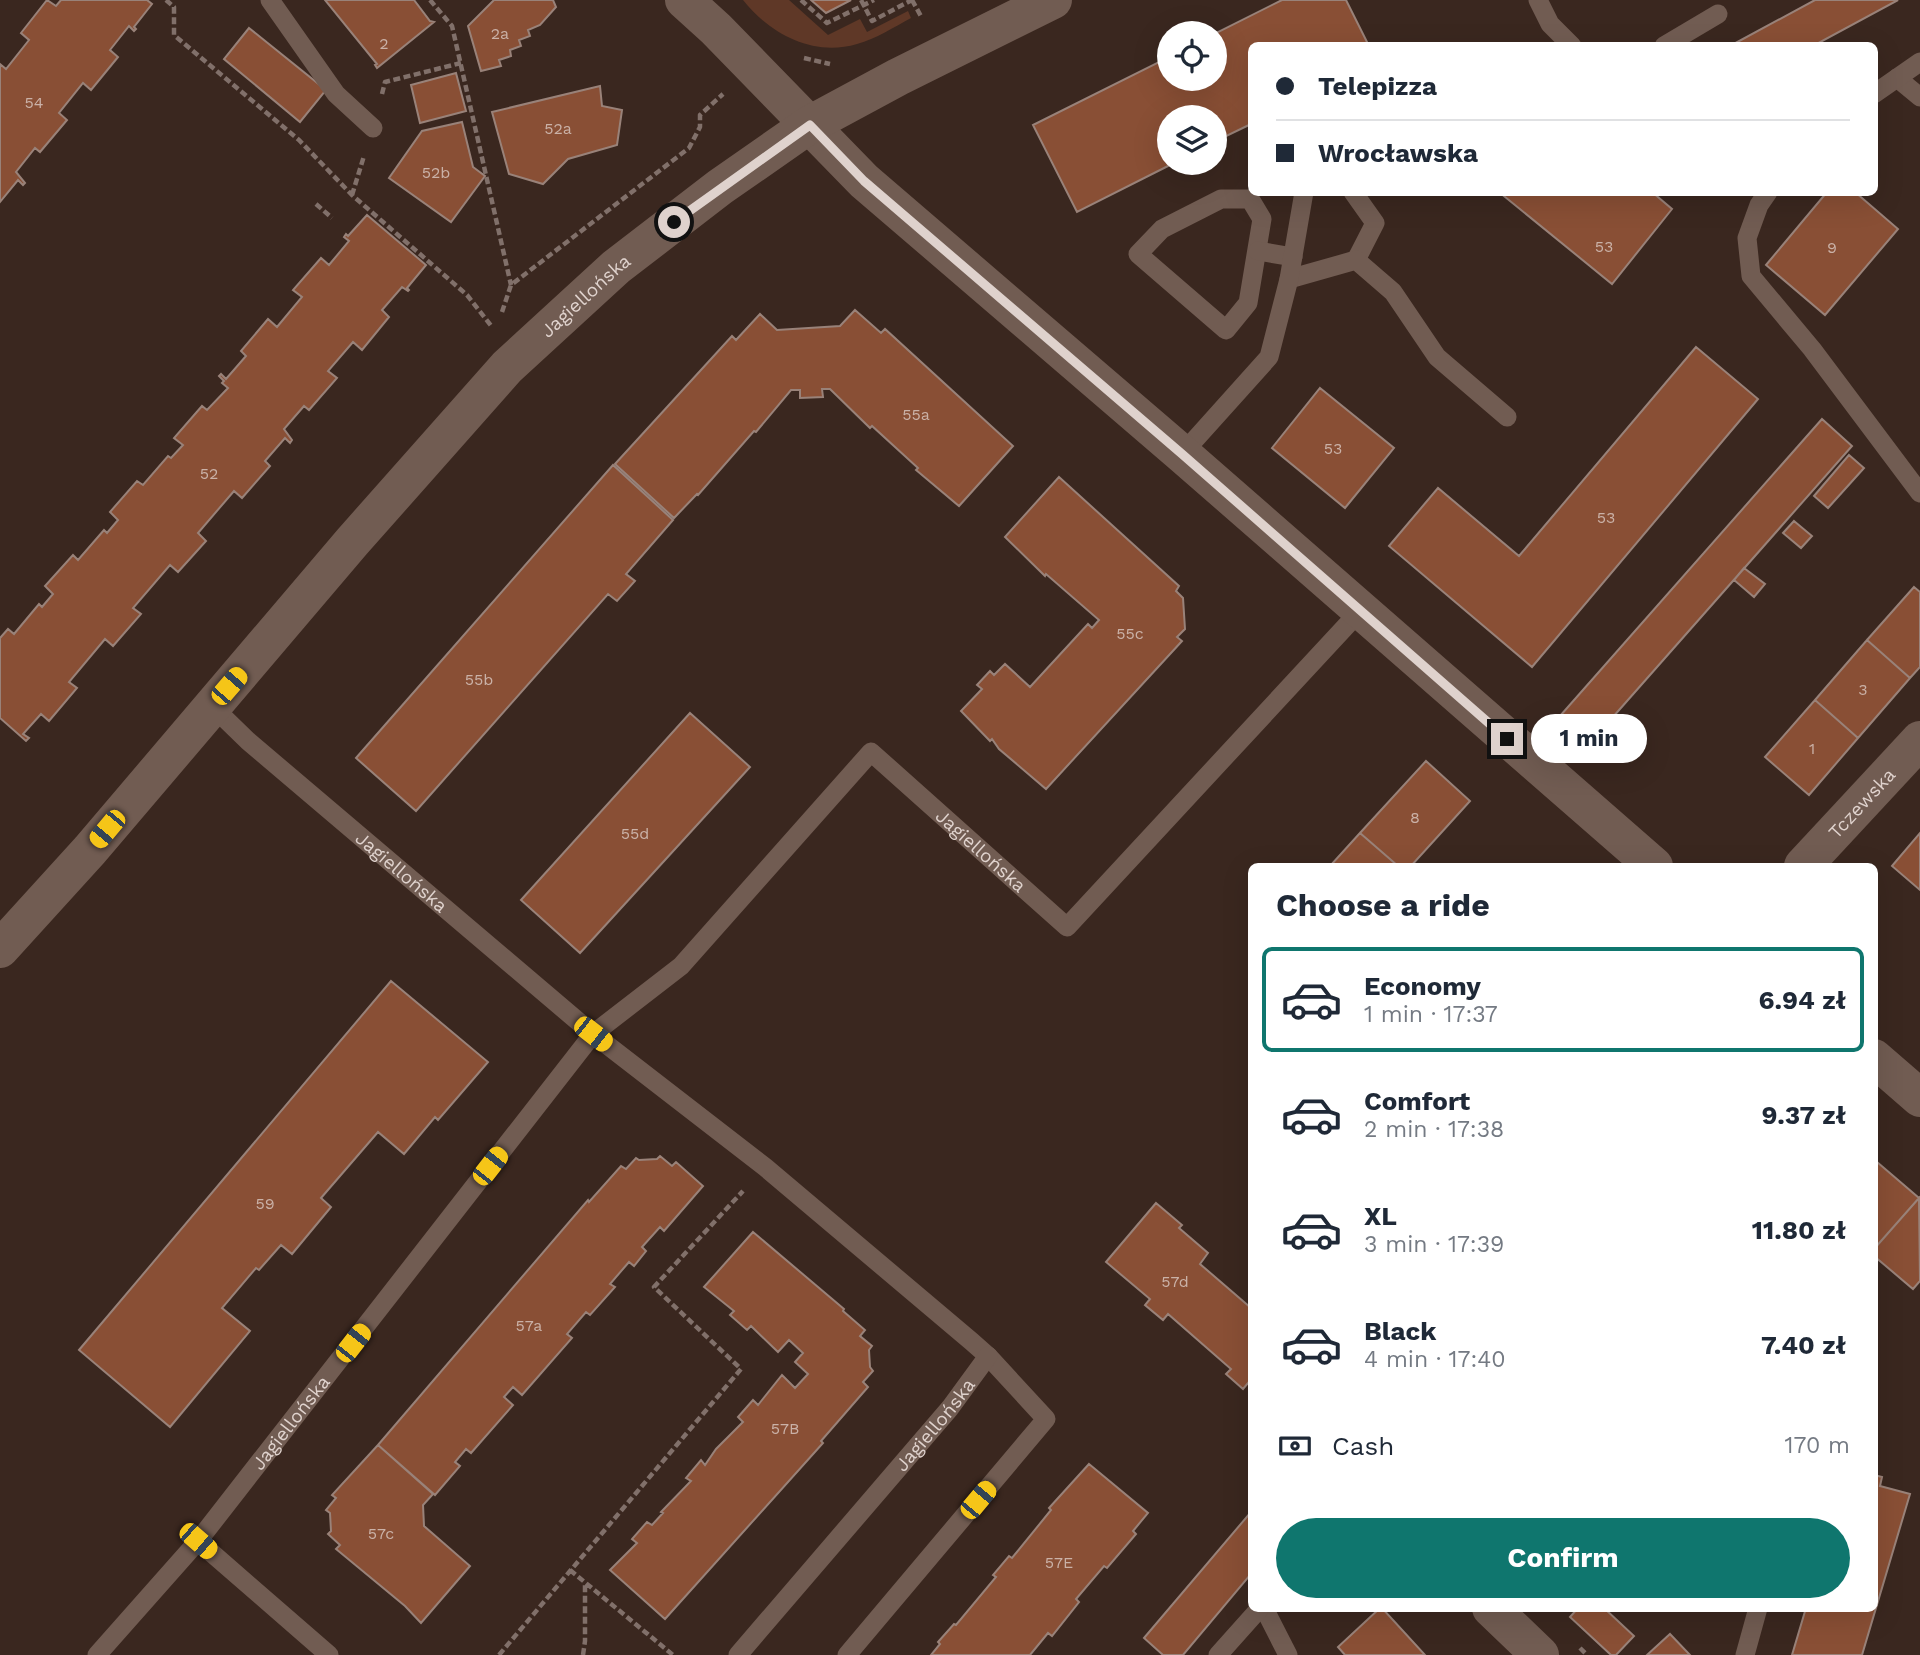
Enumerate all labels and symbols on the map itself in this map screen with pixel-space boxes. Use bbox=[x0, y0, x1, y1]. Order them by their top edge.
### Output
house number: 2a bbox=[491, 24, 509, 43]
house number: 2 bbox=[379, 34, 389, 53]
house number: 54 bbox=[24, 93, 44, 112]
house number: 52a bbox=[544, 119, 572, 138]
house number: 52b bbox=[422, 163, 450, 182]
route start bbox=[658, 206, 690, 238]
house number: 53 bbox=[1595, 237, 1613, 256]
house number: 9 bbox=[1827, 238, 1837, 257]
street label: Jagiellońska bbox=[536, 249, 635, 342]
house number: 55a bbox=[902, 405, 930, 424]
house number: 53 bbox=[1324, 439, 1342, 458]
house number: 52 bbox=[200, 464, 218, 483]
house number: 53 bbox=[1597, 508, 1615, 527]
house number: 55c bbox=[1116, 624, 1144, 643]
car bbox=[208, 663, 251, 709]
house number: 55b bbox=[465, 670, 493, 689]
house number: 3 bbox=[1858, 680, 1868, 699]
callout: 1 min bbox=[1532, 714, 1647, 764]
route end bbox=[1491, 723, 1523, 755]
house number: 1 bbox=[1809, 739, 1815, 758]
street label: Tczewska bbox=[1823, 763, 1900, 843]
street label: Jagiellońska bbox=[931, 804, 1031, 897]
car bbox=[86, 806, 129, 852]
house number: 8 bbox=[1410, 808, 1420, 827]
house number: 55d bbox=[621, 824, 649, 843]
street label: Jagiellońska bbox=[351, 826, 453, 917]
car bbox=[570, 1013, 617, 1055]
car bbox=[469, 1143, 512, 1189]
house number: 59 bbox=[255, 1194, 275, 1213]
house number: 57d bbox=[1161, 1272, 1189, 1291]
house number: 57a bbox=[516, 1316, 542, 1335]
car bbox=[332, 1320, 375, 1366]
street label: Jagiellońska bbox=[246, 1370, 335, 1474]
street label: Jagiellońska bbox=[890, 1373, 980, 1476]
house number: 57B bbox=[771, 1419, 799, 1438]
car bbox=[957, 1477, 1000, 1523]
car bbox=[176, 1519, 221, 1563]
house number: 57c bbox=[368, 1524, 394, 1543]
house number: 57E bbox=[1045, 1553, 1073, 1572]

